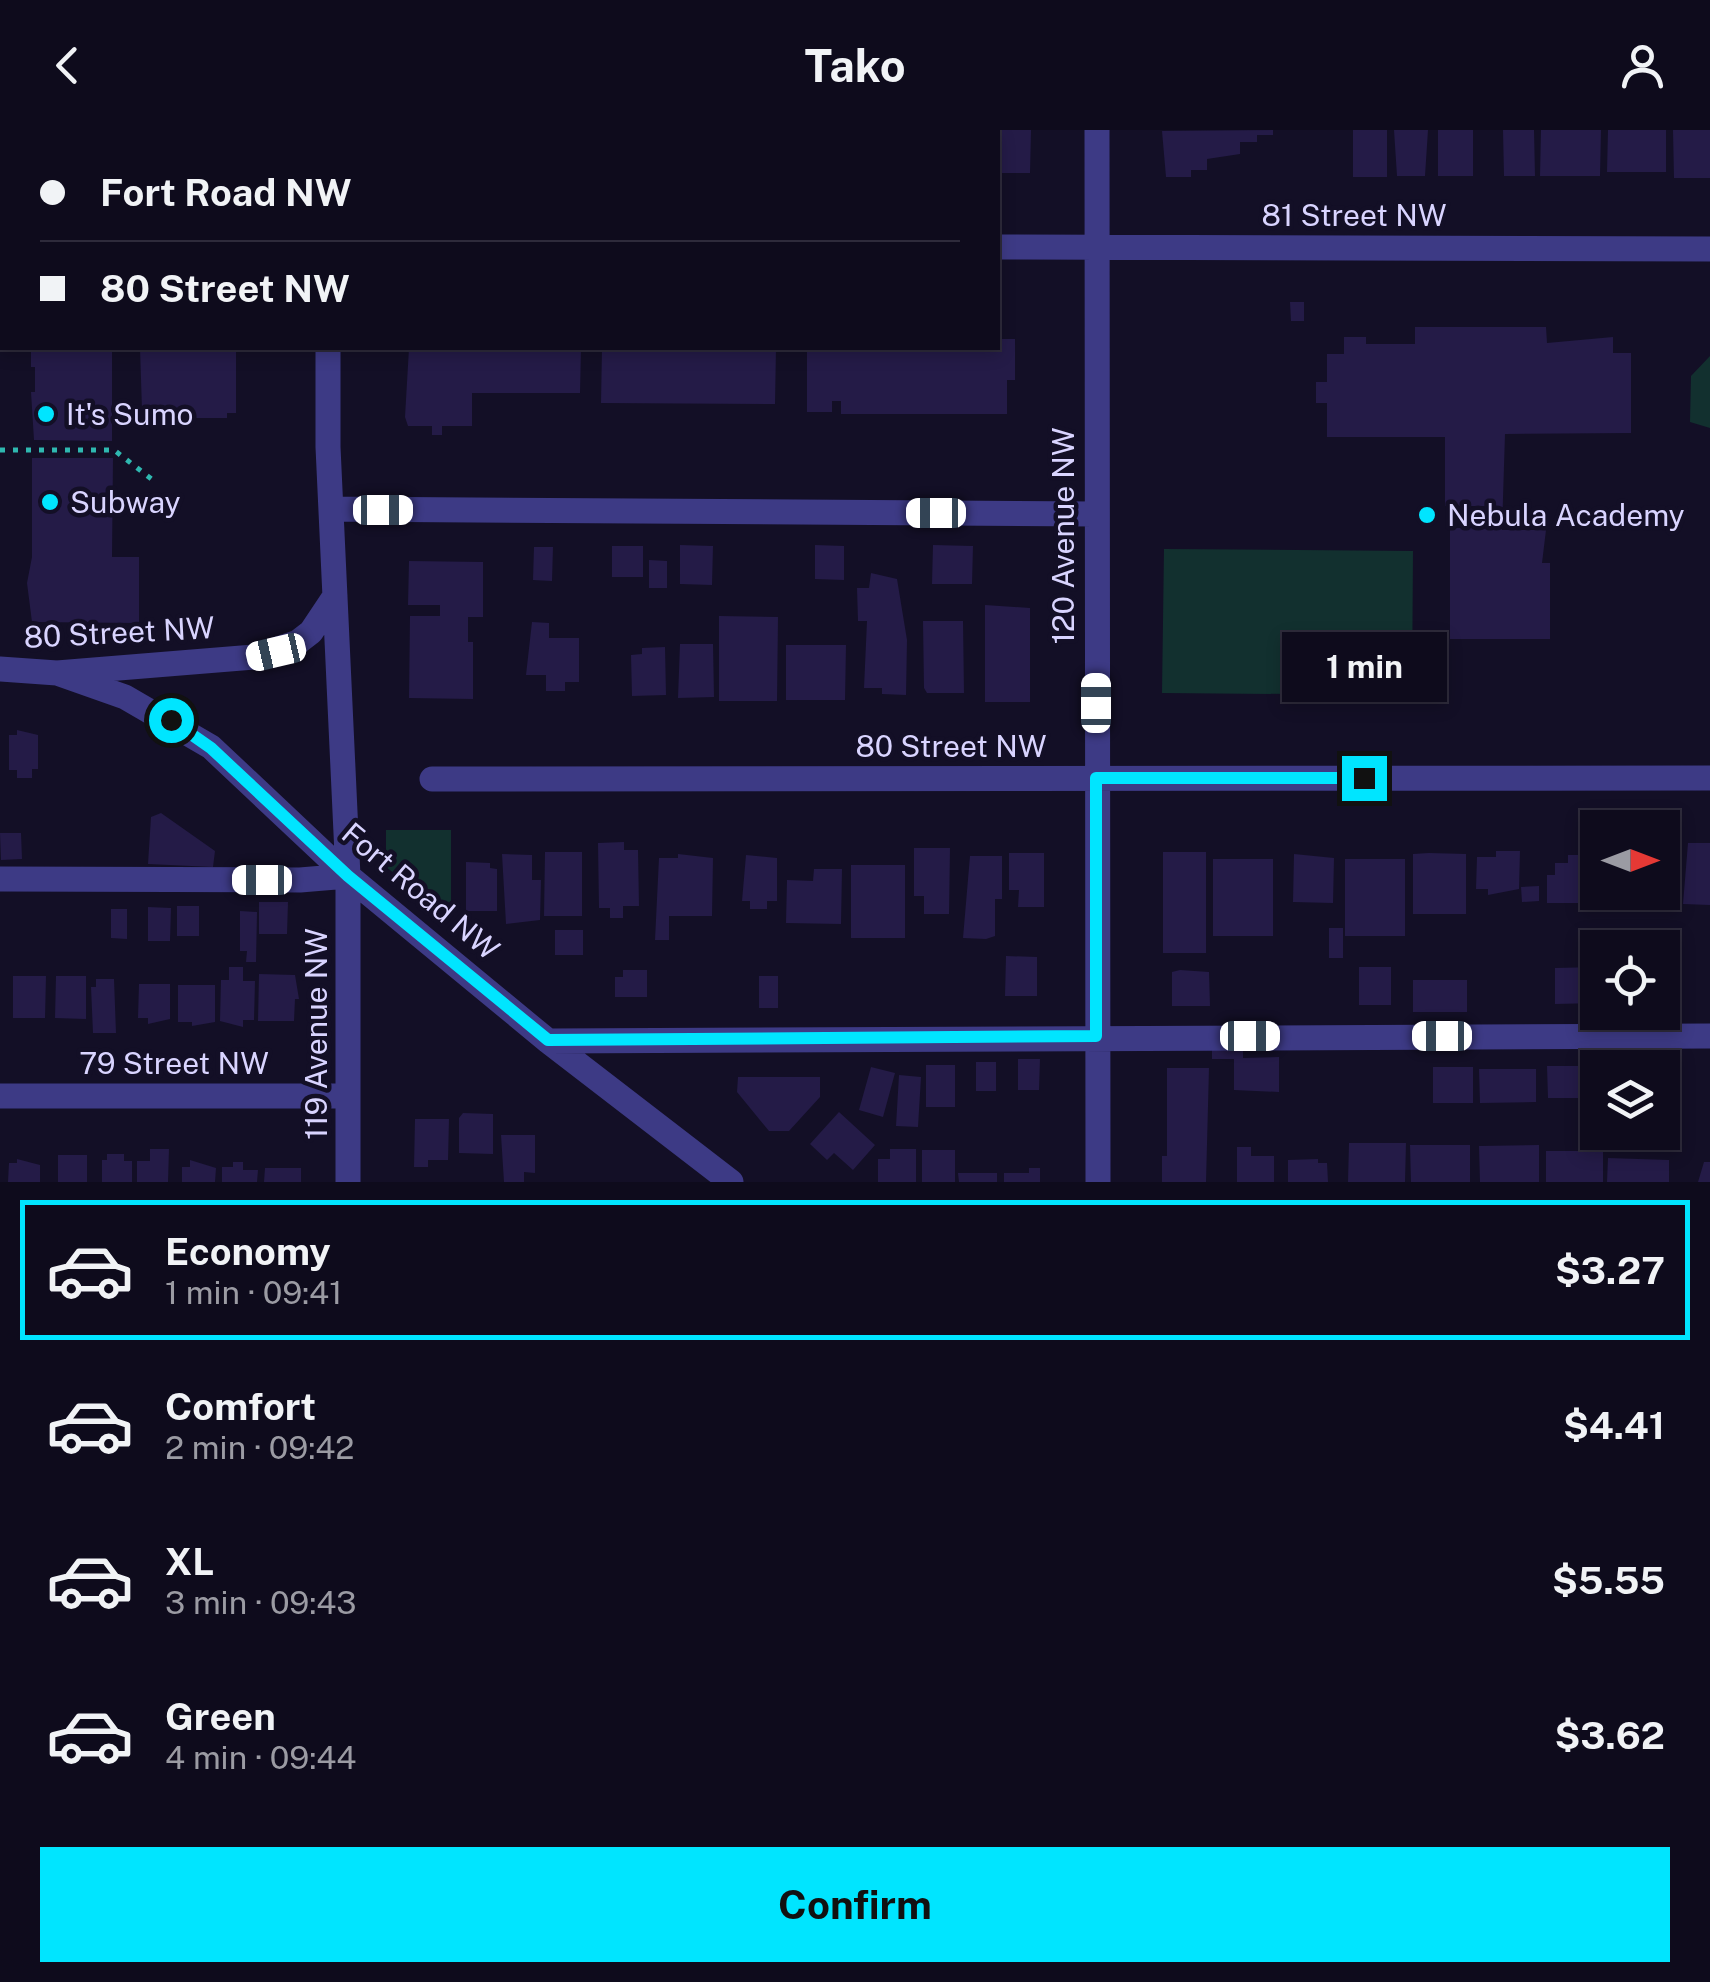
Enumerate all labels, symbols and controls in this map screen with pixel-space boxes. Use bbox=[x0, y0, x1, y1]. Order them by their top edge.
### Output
icon: back bbox=[40, 38, 95, 93]
icon: person bbox=[1615, 38, 1670, 93]
text: Tako bbox=[804, 39, 906, 92]
text: Fort Road NW bbox=[100, 170, 352, 215]
street label: 81 Street NW bbox=[1261, 197, 1447, 233]
text: 80 Street NW bbox=[100, 266, 350, 311]
place label: It's Sumo bbox=[66, 396, 194, 432]
marker: It's Sumo bbox=[35, 403, 57, 425]
street label: 120 Avenue NW bbox=[1045, 427, 1081, 645]
place label: Subway bbox=[70, 484, 181, 520]
marker: Subway bbox=[39, 491, 61, 513]
car bbox=[353, 495, 413, 525]
place label: Nebula Academy bbox=[1447, 497, 1685, 533]
car bbox=[906, 498, 966, 528]
marker: Nebula Academy bbox=[1416, 504, 1438, 526]
street label: 80 Street NW bbox=[23, 609, 215, 655]
car bbox=[243, 631, 309, 673]
callout: 1 min bbox=[1282, 633, 1446, 703]
text: 1 min bbox=[1326, 648, 1403, 685]
car bbox=[1081, 673, 1111, 733]
route start bbox=[149, 698, 194, 743]
street label: 80 Street NW bbox=[855, 728, 1047, 764]
route end bbox=[1342, 756, 1387, 801]
north arrow bbox=[1580, 810, 1680, 910]
map controls bbox=[1580, 810, 1680, 1150]
street label: Fort Road NW bbox=[335, 815, 507, 967]
car bbox=[232, 865, 292, 895]
street label: 119 Avenue NW bbox=[298, 928, 334, 1140]
button: locate bbox=[1580, 930, 1680, 1030]
car bbox=[1220, 1021, 1280, 1051]
car bbox=[1412, 1021, 1472, 1051]
street label: 79 Street NW bbox=[79, 1045, 269, 1081]
button: layers bbox=[1580, 1050, 1680, 1150]
icon: car bbox=[45, 1225, 135, 1315]
text: Economy bbox=[165, 1229, 331, 1274]
text: $3.27 bbox=[1555, 1248, 1665, 1293]
text: 1 min · 09:41 bbox=[165, 1274, 342, 1311]
icon: car bbox=[45, 1380, 135, 1470]
text: Comfort bbox=[165, 1384, 316, 1429]
text: $4.41 bbox=[1563, 1403, 1665, 1448]
text: 2 min · 09:42 bbox=[165, 1429, 354, 1466]
icon: car bbox=[45, 1535, 135, 1625]
text: XL bbox=[165, 1539, 214, 1584]
text: $5.55 bbox=[1552, 1558, 1665, 1603]
text: 3 min · 09:43 bbox=[165, 1584, 357, 1621]
icon: car bbox=[45, 1690, 135, 1780]
text: Green bbox=[165, 1694, 276, 1739]
text: $3.62 bbox=[1554, 1713, 1665, 1758]
text: 4 min · 09:44 bbox=[165, 1739, 356, 1776]
button: Confirm bbox=[40, 1847, 1670, 1962]

